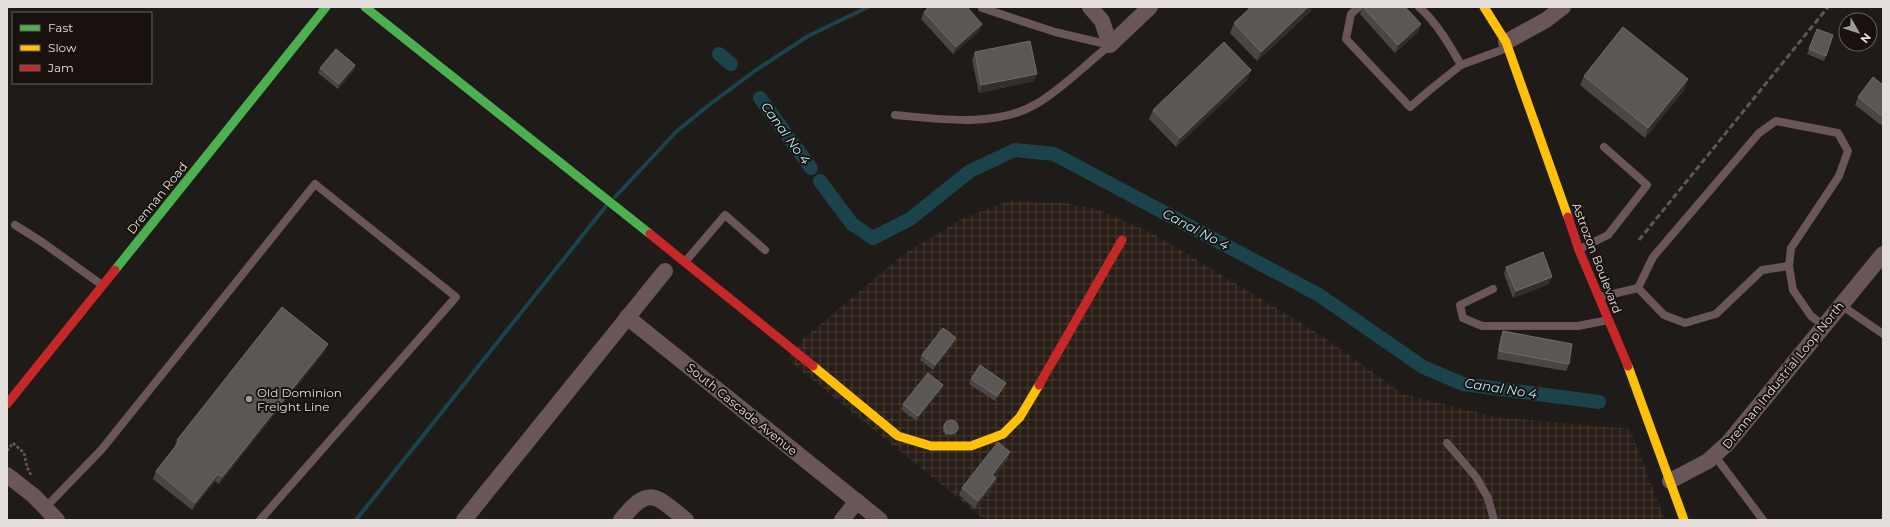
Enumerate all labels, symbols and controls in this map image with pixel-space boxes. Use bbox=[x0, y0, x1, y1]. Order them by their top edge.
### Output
legend bbox=[12, 12, 152, 84]
north arrow bbox=[1838, 12, 1878, 52]
text: Fast bbox=[48, 20, 73, 35]
text: N bbox=[1858, 30, 1874, 46]
text: Slow bbox=[48, 40, 77, 55]
text: Jam bbox=[47, 60, 74, 75]
water label: Canal No 4 bbox=[758, 99, 814, 168]
street label: Drennan Road bbox=[124, 159, 190, 237]
street label: Astrozon Boulevard bbox=[1569, 201, 1625, 315]
water label: Canal No 4 bbox=[1160, 205, 1232, 253]
street label: Drennan Industrial Loop North bbox=[1719, 298, 1847, 452]
street label: South Cascade Avenue bbox=[684, 360, 800, 458]
water label: Canal No 4 bbox=[1464, 374, 1539, 402]
place label: Old Dominion Freight Line bbox=[257, 385, 342, 414]
marker: Old Dominion Freight Line bbox=[244, 394, 254, 404]

